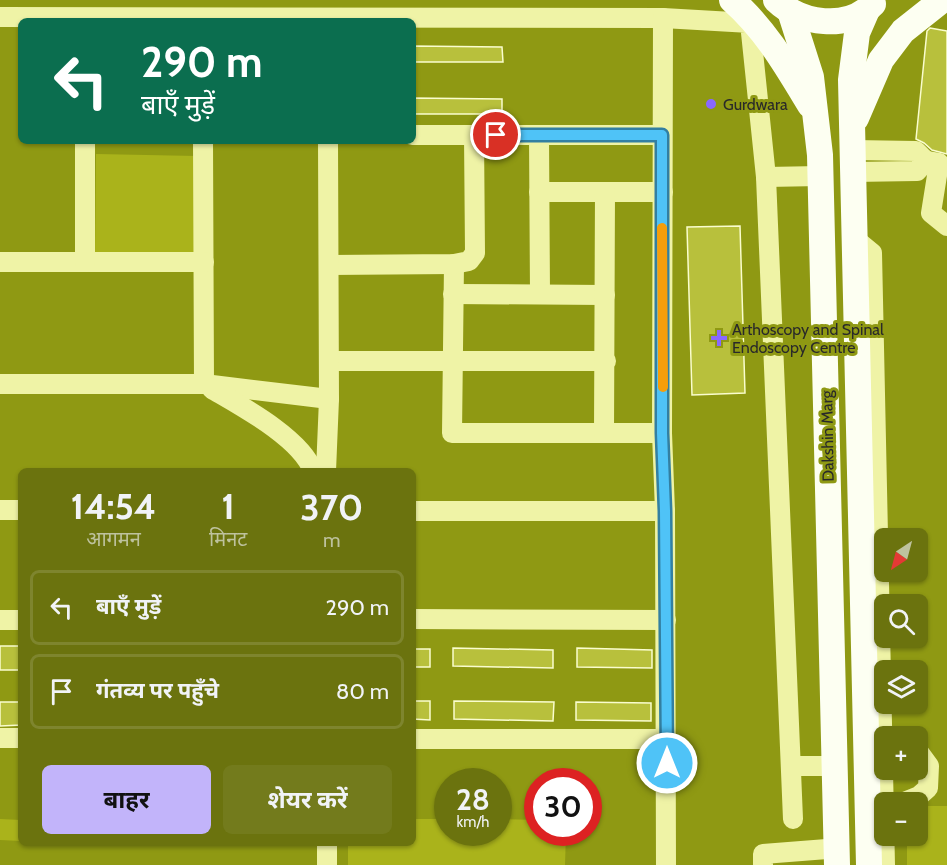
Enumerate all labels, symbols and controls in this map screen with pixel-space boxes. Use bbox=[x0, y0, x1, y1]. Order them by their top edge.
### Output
text: 290 m bbox=[141, 36, 262, 88]
icon: left bbox=[42, 42, 120, 120]
text: बाएँ मुड़ें bbox=[141, 88, 215, 121]
place label: Gurdwara bbox=[723, 95, 788, 114]
marker: Gurdwara bbox=[704, 97, 718, 111]
pin bbox=[470, 109, 521, 160]
icon: arrive bbox=[479, 118, 512, 151]
place label: Arthoscopy and Spinal Endoscopy Centre bbox=[732, 320, 884, 357]
marker: Arthoscopy and Spinal Endoscopy Centre bbox=[710, 329, 728, 347]
street label: Dakshin Marg bbox=[817, 389, 838, 482]
text: 14:54 bbox=[71, 484, 156, 528]
text: 1 bbox=[222, 484, 235, 528]
text: 370 bbox=[300, 485, 363, 529]
text: आगमन bbox=[86, 527, 141, 551]
text: मिनट bbox=[209, 527, 247, 551]
text: m bbox=[323, 528, 340, 552]
north arrow bbox=[874, 528, 928, 582]
map controls bbox=[874, 528, 928, 846]
icon: left bbox=[45, 591, 78, 624]
text: बाएँ मुड़ें bbox=[96, 593, 161, 620]
text: 290 m bbox=[325, 594, 389, 621]
button: search bbox=[874, 594, 928, 648]
button: layers bbox=[874, 660, 928, 714]
icon: arrive bbox=[45, 675, 78, 708]
text: गंतव्य पर पहुँचे bbox=[96, 677, 219, 704]
text: 80 m bbox=[336, 678, 389, 705]
button: + bbox=[874, 726, 928, 780]
position arrow bbox=[635, 731, 699, 795]
button: बाहर bbox=[42, 765, 211, 834]
button: शेयर करें bbox=[223, 765, 392, 834]
speed limit sign: 30 bbox=[524, 768, 602, 846]
text: 28 bbox=[456, 781, 490, 818]
button: − bbox=[874, 792, 928, 846]
text: km/h bbox=[457, 813, 489, 831]

